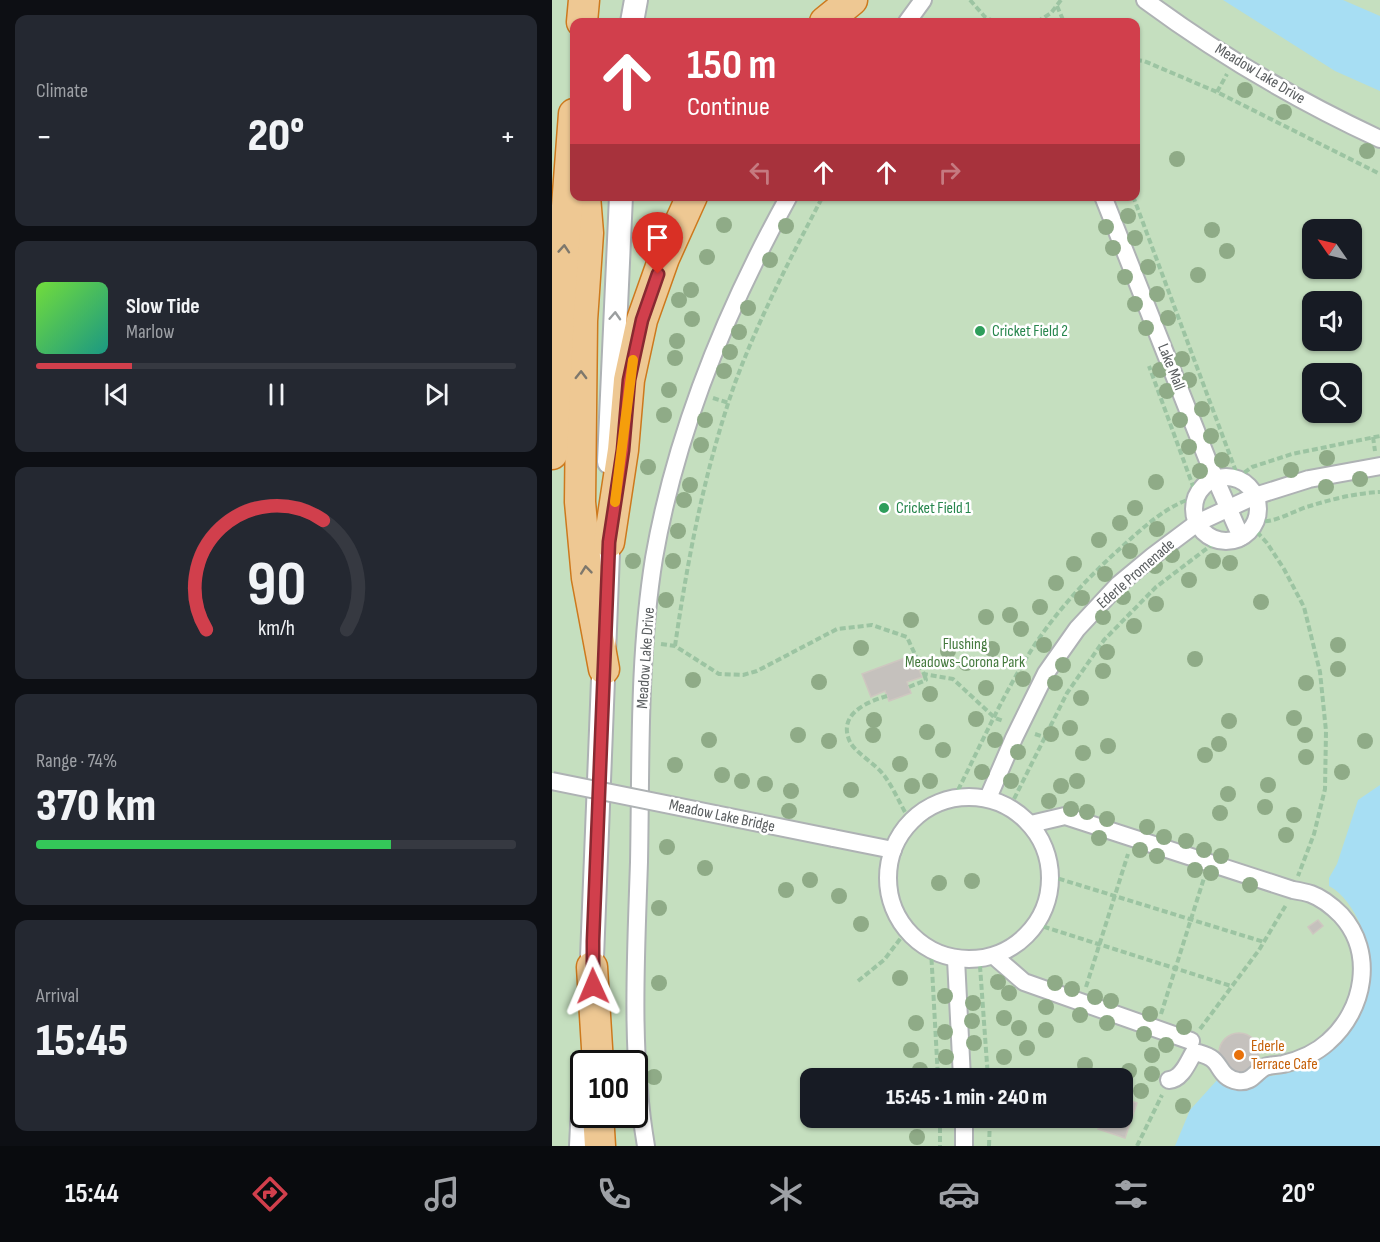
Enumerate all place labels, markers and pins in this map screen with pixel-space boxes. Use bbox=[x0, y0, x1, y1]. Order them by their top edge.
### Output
pin bbox=[632, 212, 683, 274]
place label: Cricket Field 2 bbox=[992, 322, 1068, 341]
marker: Cricket Field 2 bbox=[973, 324, 987, 338]
place label: Cricket Field 1 bbox=[896, 499, 971, 518]
marker: Cricket Field 1 bbox=[877, 501, 891, 515]
place label: Ederle Terrace Cafe bbox=[1251, 1037, 1318, 1074]
marker: Ederle Terrace Cafe bbox=[1232, 1048, 1246, 1062]

